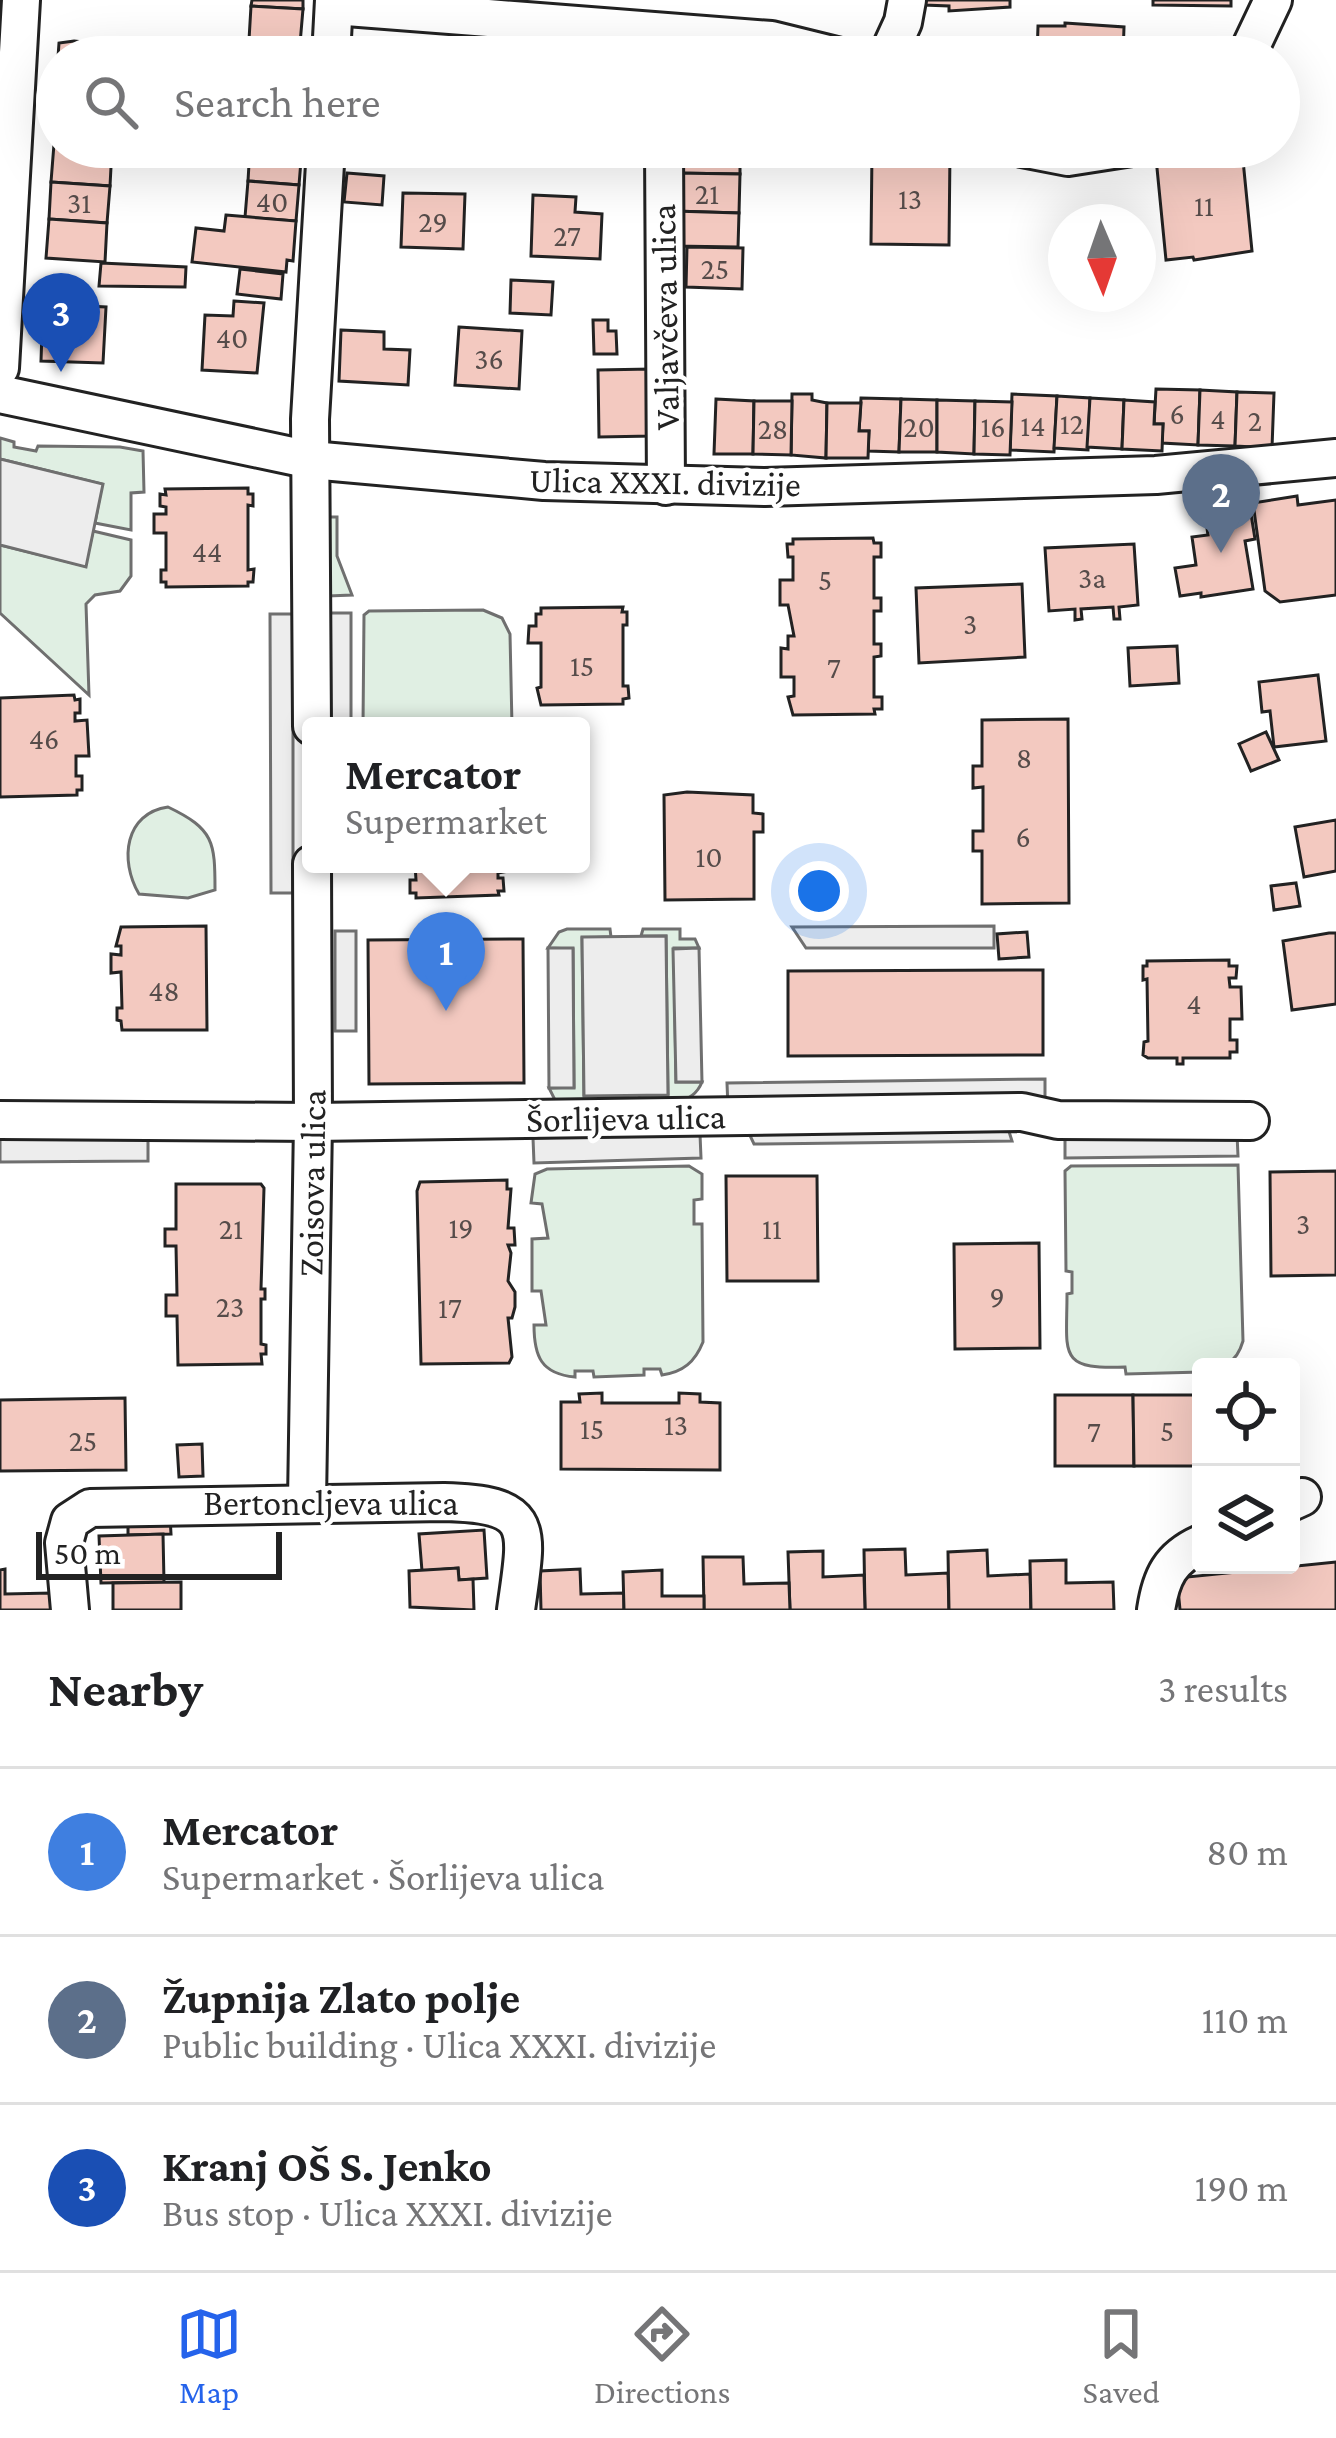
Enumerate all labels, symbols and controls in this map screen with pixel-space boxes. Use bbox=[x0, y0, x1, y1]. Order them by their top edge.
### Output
search box bbox=[36, 36, 1300, 168]
icon: search bbox=[78, 69, 144, 135]
text: Search here bbox=[174, 77, 381, 127]
house number: 21 bbox=[695, 177, 719, 210]
house number: 13 bbox=[898, 182, 922, 215]
house number: 40 bbox=[256, 185, 288, 218]
house number: 31 bbox=[67, 186, 91, 219]
house number: 11 bbox=[1194, 189, 1214, 222]
street label: Valjavčeva ulica bbox=[643, 203, 687, 431]
north arrow bbox=[1048, 204, 1156, 312]
house number: 29 bbox=[418, 205, 448, 238]
house number: 27 bbox=[553, 219, 581, 252]
house number: 25 bbox=[701, 252, 729, 285]
pin: 3 bbox=[22, 273, 100, 372]
house number: 40 bbox=[216, 321, 248, 354]
house number: 36 bbox=[474, 342, 504, 375]
house number: 6 bbox=[1169, 397, 1185, 430]
house number: 4 bbox=[1210, 402, 1226, 435]
house number: 2 bbox=[1248, 404, 1262, 437]
house number: 12 bbox=[1060, 407, 1084, 440]
house number: 14 bbox=[1020, 409, 1046, 442]
house number: 20 bbox=[903, 410, 935, 443]
house number: 16 bbox=[980, 410, 1006, 443]
house number: 28 bbox=[758, 412, 788, 445]
pin: 2 bbox=[1182, 454, 1260, 553]
street label: Ulica XXXI. divizije bbox=[529, 460, 801, 504]
house number: 44 bbox=[192, 535, 222, 568]
house number: 3a bbox=[1078, 561, 1106, 594]
house number: 5 bbox=[818, 563, 832, 596]
house number: 3 bbox=[963, 607, 977, 640]
house number: 15 bbox=[570, 649, 594, 682]
house number: 7 bbox=[827, 651, 841, 684]
popup bbox=[302, 717, 590, 873]
house number: 46 bbox=[29, 722, 59, 755]
house number: 8 bbox=[1016, 741, 1032, 774]
text: Mercator bbox=[345, 749, 521, 799]
text: Supermarket bbox=[345, 799, 547, 842]
house number: 6 bbox=[1015, 820, 1031, 853]
house number: 10 bbox=[696, 840, 722, 873]
your location bbox=[789, 861, 849, 921]
pin: 1 bbox=[407, 912, 485, 1011]
house number: 48 bbox=[148, 974, 180, 1007]
house number: 4 bbox=[1186, 987, 1202, 1020]
street label: Zoisova ulica bbox=[290, 1089, 334, 1277]
street label: Šorlijeva ulica bbox=[526, 1096, 726, 1140]
house number: 3 bbox=[1296, 1207, 1310, 1240]
house number: 19 bbox=[448, 1211, 474, 1244]
house number: 21 bbox=[219, 1212, 243, 1245]
house number: 11 bbox=[762, 1212, 782, 1245]
house number: 9 bbox=[989, 1280, 1005, 1313]
house number: 23 bbox=[216, 1290, 244, 1323]
house number: 17 bbox=[438, 1291, 462, 1324]
map controls bbox=[1192, 1358, 1300, 1574]
button: locate bbox=[1192, 1358, 1300, 1466]
house number: 13 bbox=[664, 1408, 688, 1441]
house number: 15 bbox=[580, 1412, 604, 1445]
house number: 5 bbox=[1160, 1414, 1174, 1447]
house number: 7 bbox=[1087, 1415, 1101, 1448]
house number: 25 bbox=[69, 1424, 97, 1457]
button: layers bbox=[1192, 1466, 1300, 1574]
street label: Bertoncljeva ulica bbox=[203, 1483, 459, 1523]
scale bar bbox=[36, 1526, 282, 1579]
text: 50 m bbox=[54, 1534, 121, 1571]
text: Nearby bbox=[48, 1660, 203, 1717]
text: 3 results bbox=[1158, 1667, 1288, 1710]
text: Mercator bbox=[162, 1805, 338, 1855]
text: 1 bbox=[80, 1830, 94, 1873]
text: 80 m bbox=[1206, 1830, 1288, 1873]
text: Supermarket · Šorlijeva ulica bbox=[162, 1855, 605, 1898]
text: Župnija Zlato polje bbox=[162, 1973, 520, 2023]
text: 2 bbox=[77, 1998, 97, 2041]
text: 110 m bbox=[1201, 1998, 1288, 2041]
text: Public building · Ulica XXXI. divizije bbox=[162, 2023, 716, 2066]
text: Kranj OŠ S. Jenko bbox=[162, 2141, 492, 2191]
text: 3 bbox=[77, 2166, 97, 2209]
text: 190 m bbox=[1195, 2166, 1288, 2209]
text: Bus stop · Ulica XXXI. divizije bbox=[162, 2191, 613, 2234]
tab: Map bbox=[176, 2301, 242, 2410]
tab: Directions bbox=[594, 2301, 731, 2410]
tab: Saved bbox=[1083, 2301, 1160, 2410]

